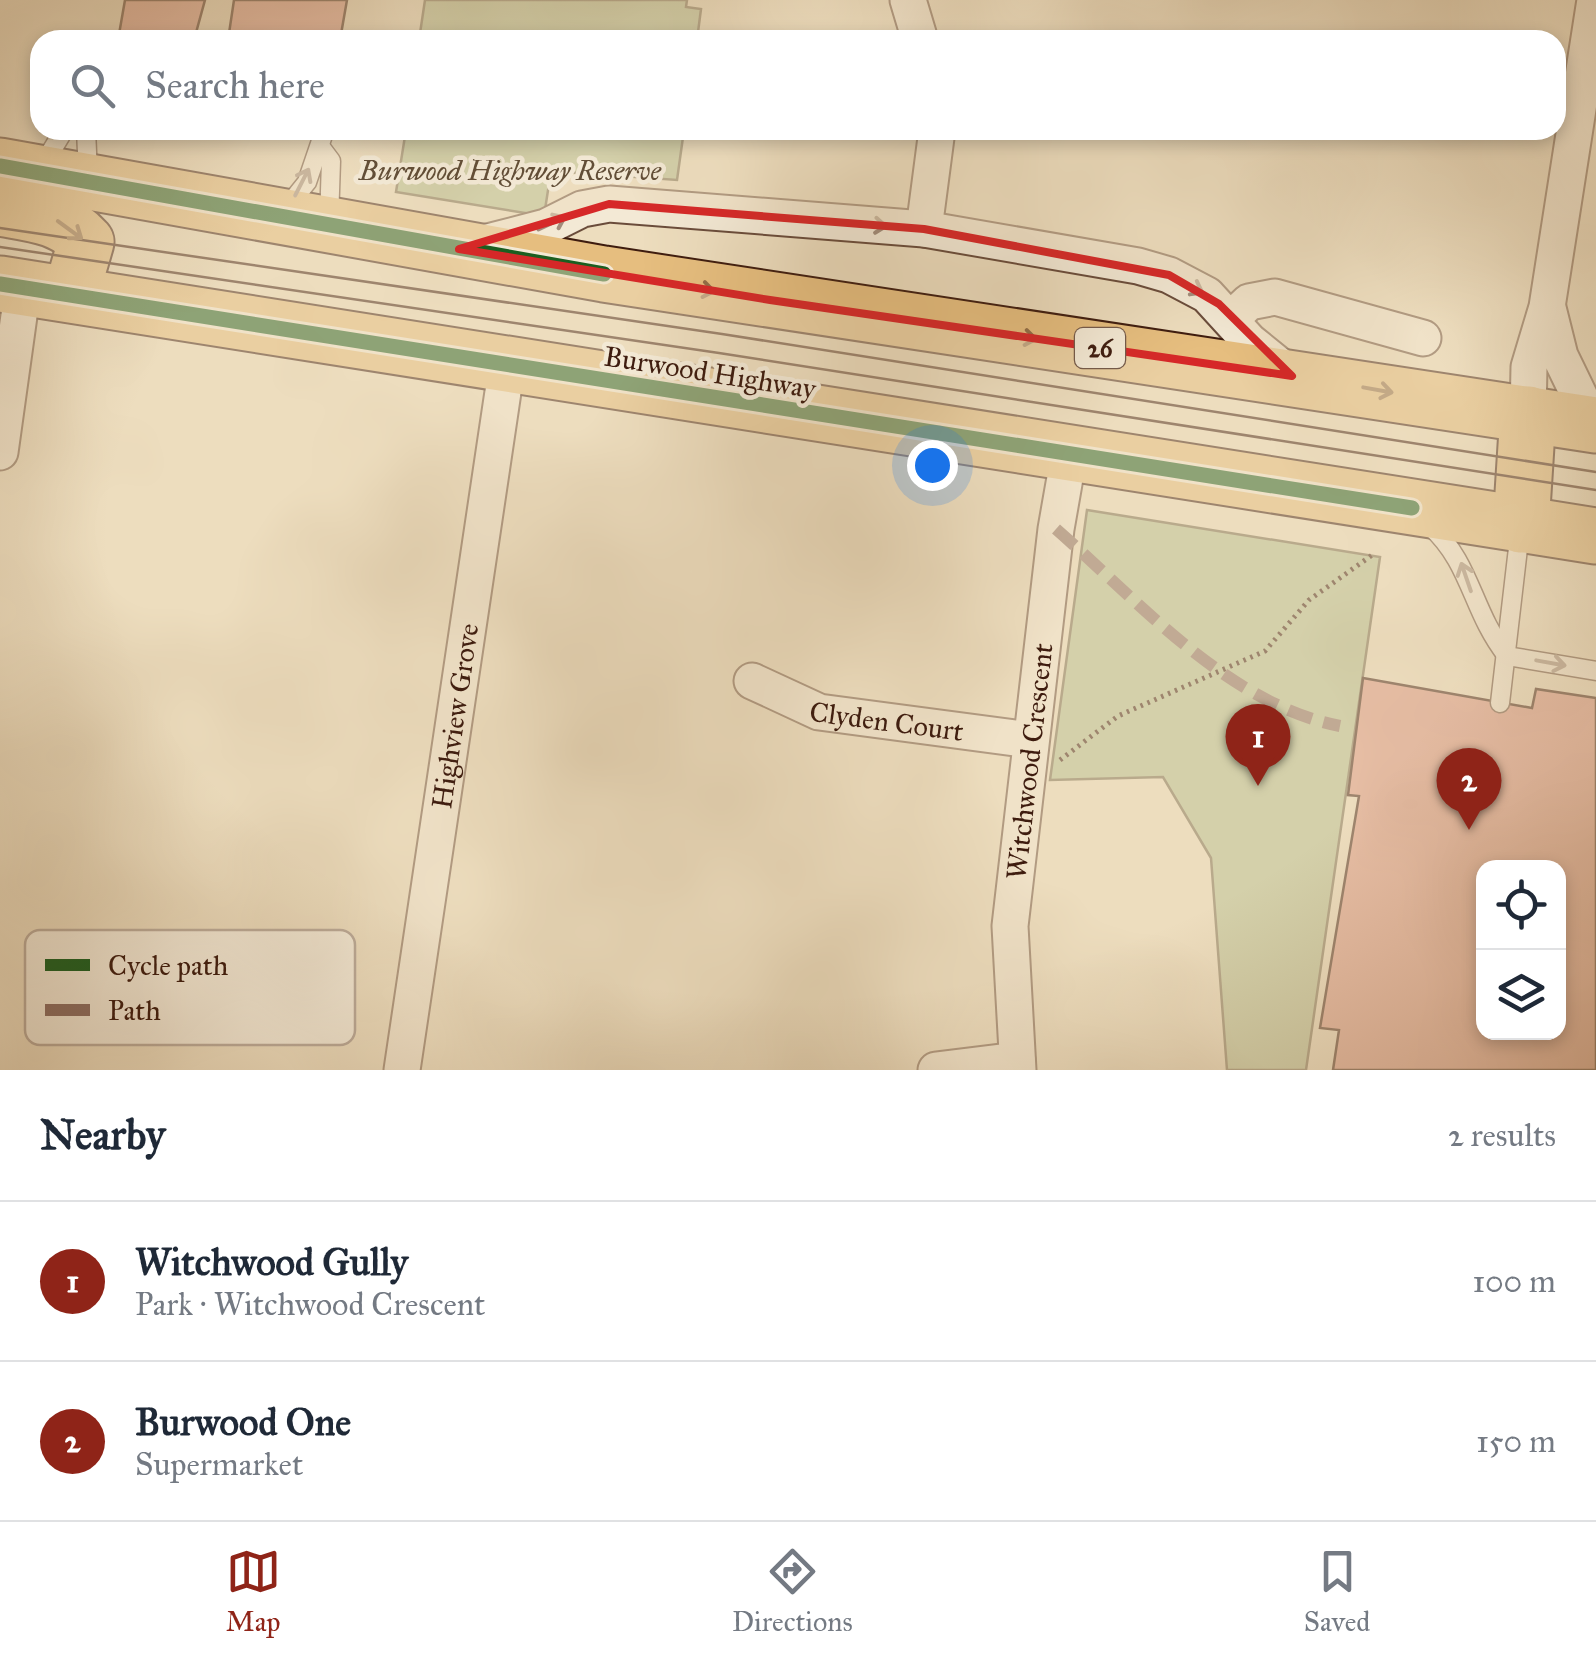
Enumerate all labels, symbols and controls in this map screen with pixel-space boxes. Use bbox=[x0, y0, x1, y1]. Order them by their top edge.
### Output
search box bbox=[30, 30, 1566, 140]
icon: search bbox=[65, 58, 120, 113]
text: Search here bbox=[145, 62, 325, 108]
park label: Burwood Highway Reserve bbox=[357, 153, 662, 188]
one-way arrow bbox=[294, 168, 313, 197]
one-way arrow bbox=[536, 213, 567, 231]
one-way arrow bbox=[856, 216, 888, 235]
one-way arrow bbox=[56, 219, 83, 240]
one-way arrow bbox=[1175, 277, 1205, 296]
one-way arrow bbox=[684, 281, 716, 299]
one-way arrow bbox=[1005, 328, 1038, 346]
road number: 26 bbox=[1075, 328, 1125, 368]
street label: Burwood Highway bbox=[601, 338, 819, 407]
one-way arrow bbox=[1361, 381, 1394, 400]
your location bbox=[907, 440, 958, 491]
one-way arrow bbox=[1456, 563, 1474, 594]
street label: Highview Grove bbox=[424, 621, 486, 811]
street label: Witchwood Crescent bbox=[999, 641, 1061, 882]
one-way arrow bbox=[1535, 655, 1567, 673]
street label: Clyden Court bbox=[807, 694, 966, 749]
pin: 1 bbox=[1226, 704, 1290, 786]
pin: 2 bbox=[1436, 748, 1502, 830]
map controls bbox=[1476, 860, 1566, 1040]
button: locate bbox=[1476, 860, 1566, 950]
legend bbox=[25, 930, 355, 1045]
text: Cycle path bbox=[108, 948, 229, 983]
button: layers bbox=[1476, 950, 1566, 1040]
text: Path bbox=[108, 993, 161, 1028]
text: Nearby bbox=[40, 1109, 165, 1161]
text: 2 results bbox=[1448, 1116, 1556, 1155]
text: Witchwood Gully bbox=[135, 1239, 408, 1285]
text: 1 bbox=[66, 1262, 79, 1301]
text: 100 m bbox=[1472, 1262, 1556, 1301]
text: Park · Witchwood Crescent bbox=[135, 1285, 485, 1324]
text: Burwood One bbox=[135, 1399, 351, 1445]
text: 2 bbox=[65, 1422, 80, 1461]
text: 150 m bbox=[1476, 1422, 1556, 1461]
text: Supermarket bbox=[135, 1445, 303, 1484]
tab: Map bbox=[226, 1544, 281, 1639]
tab: Directions bbox=[732, 1544, 853, 1639]
tab: Saved bbox=[1304, 1544, 1370, 1639]

